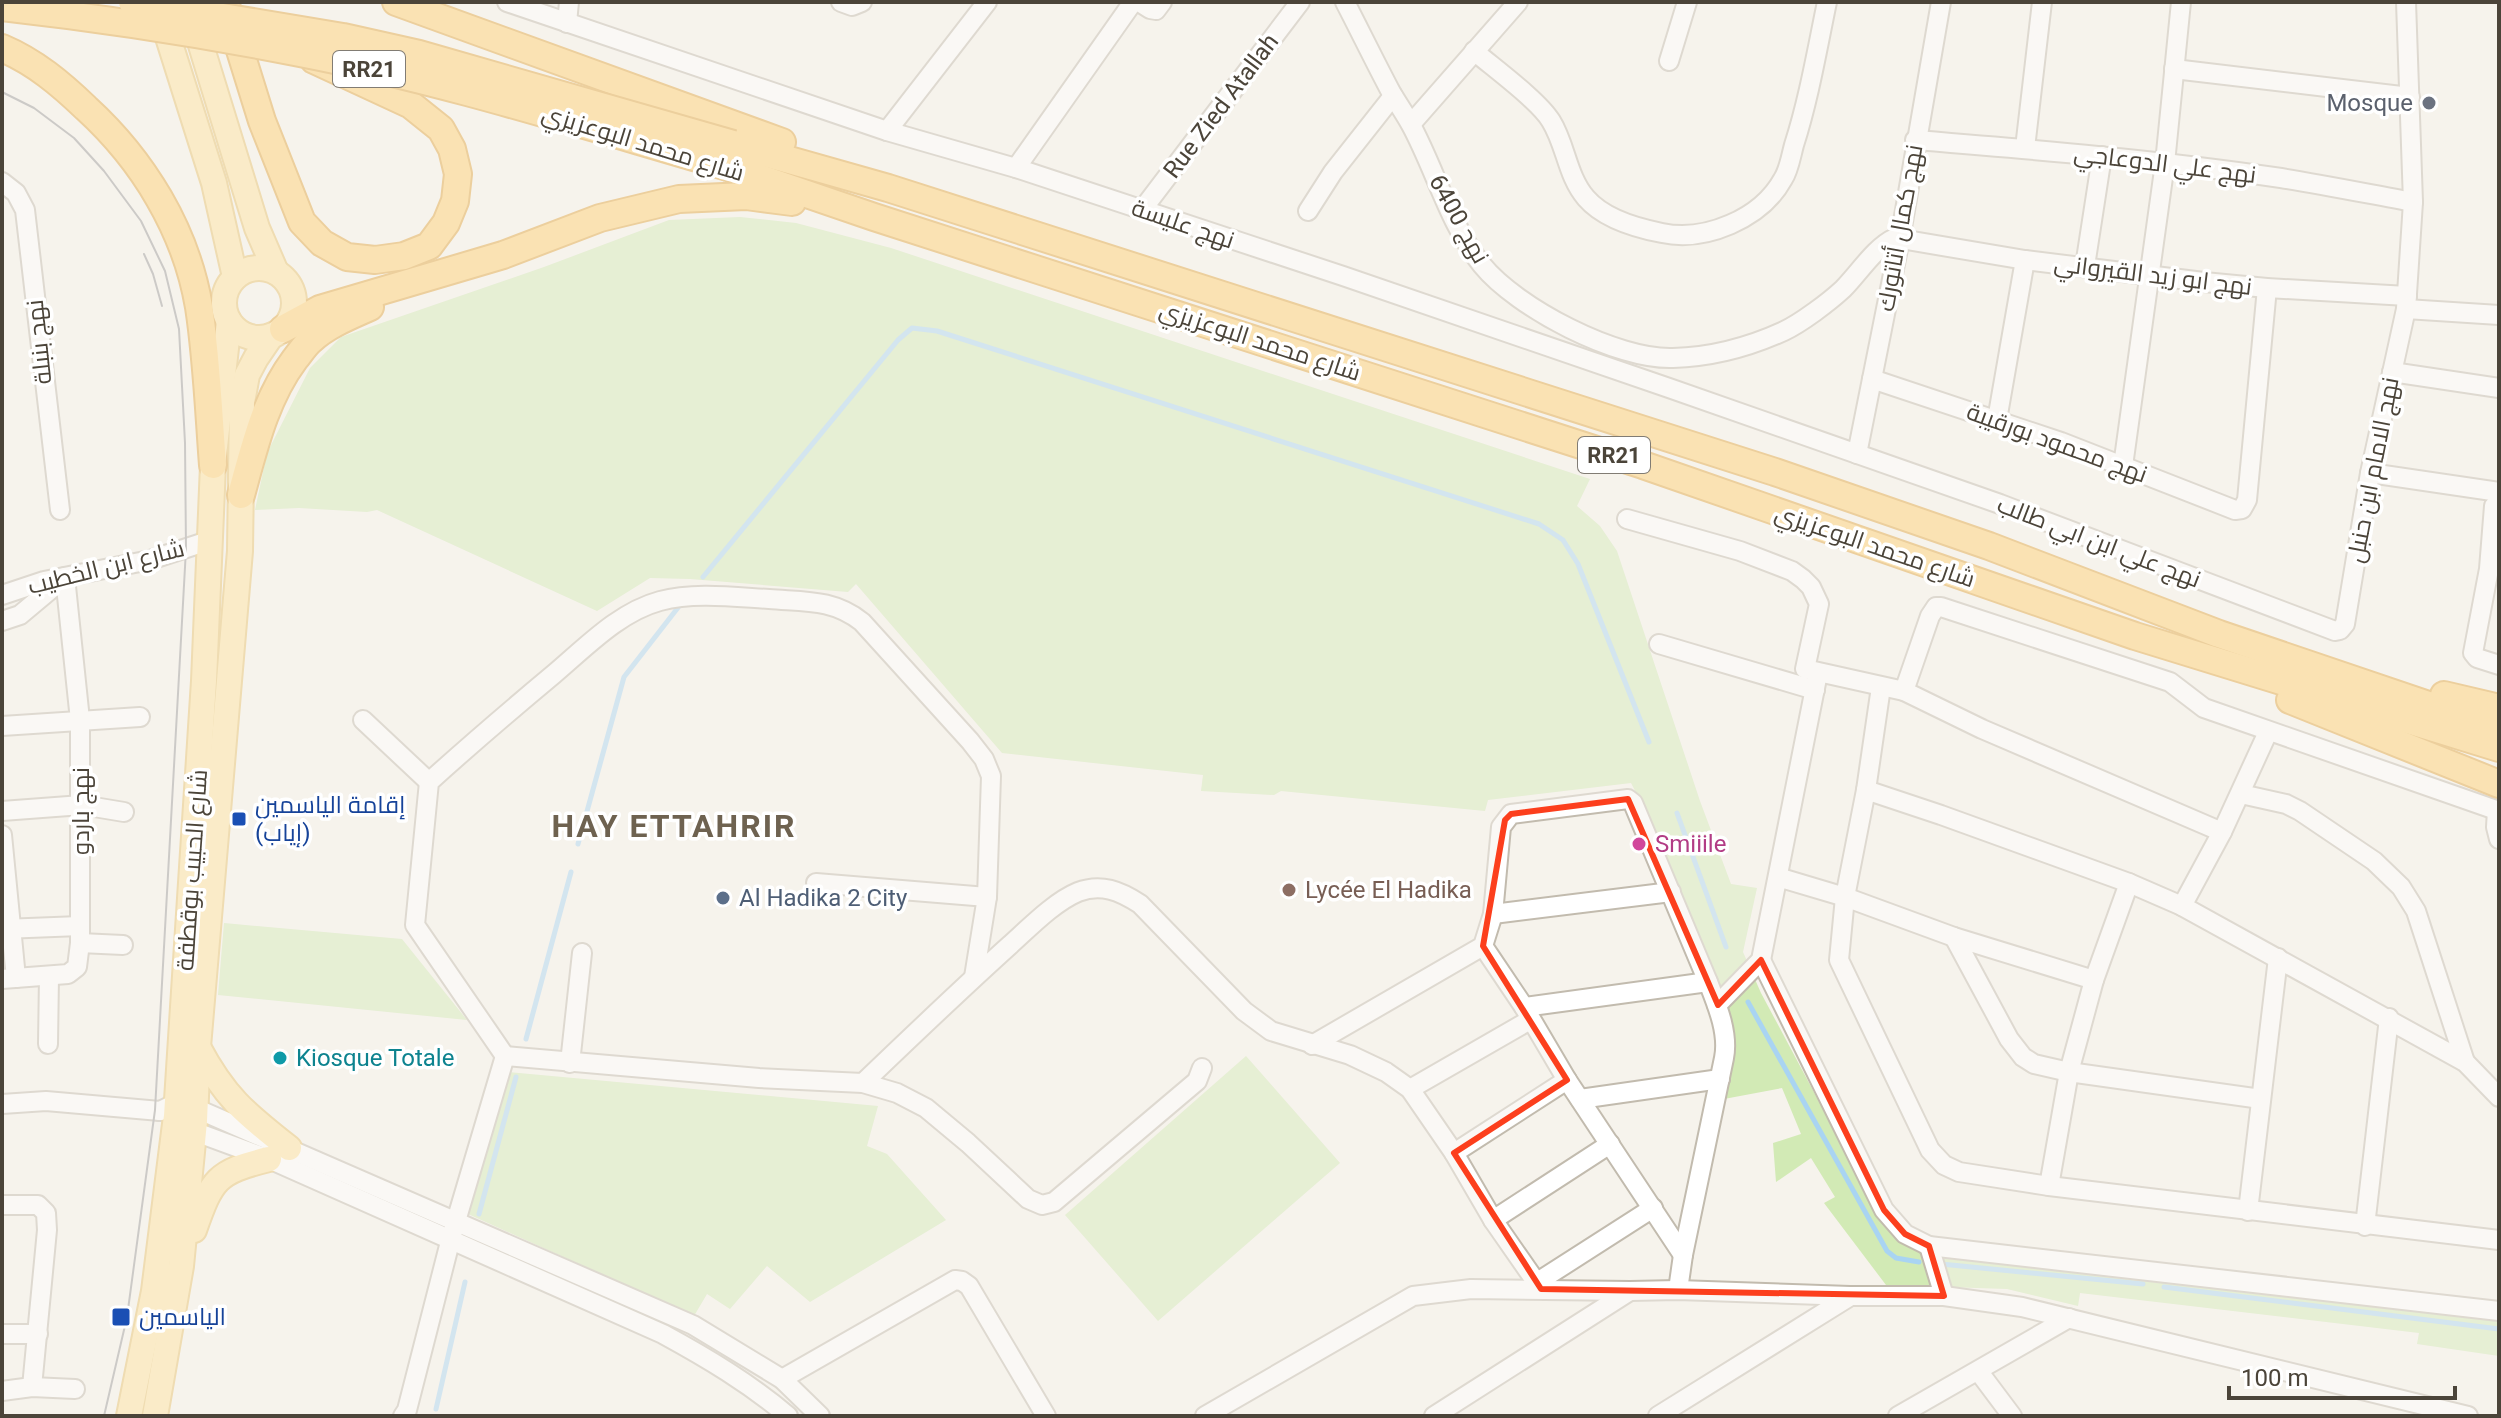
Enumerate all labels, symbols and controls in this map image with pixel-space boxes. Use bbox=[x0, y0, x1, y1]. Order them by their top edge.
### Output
street label: Rue Zied Atallah bbox=[1158, 28, 1284, 184]
road number: RR21 bbox=[333, 51, 405, 87]
place label: Mosque bbox=[2326, 89, 2413, 117]
marker: Mosque bbox=[2420, 94, 2438, 112]
street label: شارع محمد البوعزيزي bbox=[537, 99, 747, 191]
street label: نهج علي الدوعاجي bbox=[2072, 139, 2258, 194]
street label: نهج كمال أتاتورك bbox=[1870, 142, 1930, 314]
street label: نهج 6400 bbox=[1421, 170, 1495, 269]
street label: نهج عليسة bbox=[1127, 193, 1238, 256]
street label: نهج ابو زيد القيرواني bbox=[2052, 249, 2254, 306]
street label: شارع محمد البوعزيزي bbox=[1155, 295, 1364, 391]
street label: نهج بنبلة bbox=[21, 298, 59, 386]
street label: نهج الامام ابن حنبل bbox=[2341, 375, 2407, 566]
street label: نهج محمود بورقيبة bbox=[1962, 397, 2151, 491]
road number: RR21 bbox=[1578, 437, 1650, 473]
street label: نهج علي ابن ابي طالب bbox=[1992, 490, 2205, 598]
street label: شارع محمد البوعزيزي bbox=[1770, 499, 1979, 597]
street label: شارع ابن الخطيب bbox=[25, 534, 188, 602]
street label: نهج باردو bbox=[67, 767, 97, 855]
street label: شارع الحبيب بوقطفة bbox=[171, 768, 215, 972]
place label: إقامة الياسمين (إياب) bbox=[255, 791, 405, 848]
district label: HAY ETTAHRIR bbox=[551, 807, 797, 845]
marker: إقامة الياسمين (إياب) bbox=[230, 810, 248, 828]
place label: Smiiile bbox=[1655, 830, 1726, 858]
marker: Smiiile bbox=[1630, 835, 1648, 853]
place label: Lycée El Hadika bbox=[1305, 876, 1472, 904]
marker: Lycée El Hadika bbox=[1280, 881, 1298, 899]
place label: Al Hadika 2 City bbox=[739, 884, 908, 912]
marker: Al Hadika 2 City bbox=[714, 889, 732, 907]
place label: Kiosque Totale bbox=[296, 1044, 454, 1072]
marker: Kiosque Totale bbox=[271, 1049, 289, 1067]
place label: الياسمين bbox=[139, 1303, 226, 1331]
marker: الياسمين bbox=[110, 1306, 132, 1328]
scale bar bbox=[2229, 1350, 2455, 1400]
text: 100 m bbox=[2241, 1364, 2308, 1392]

